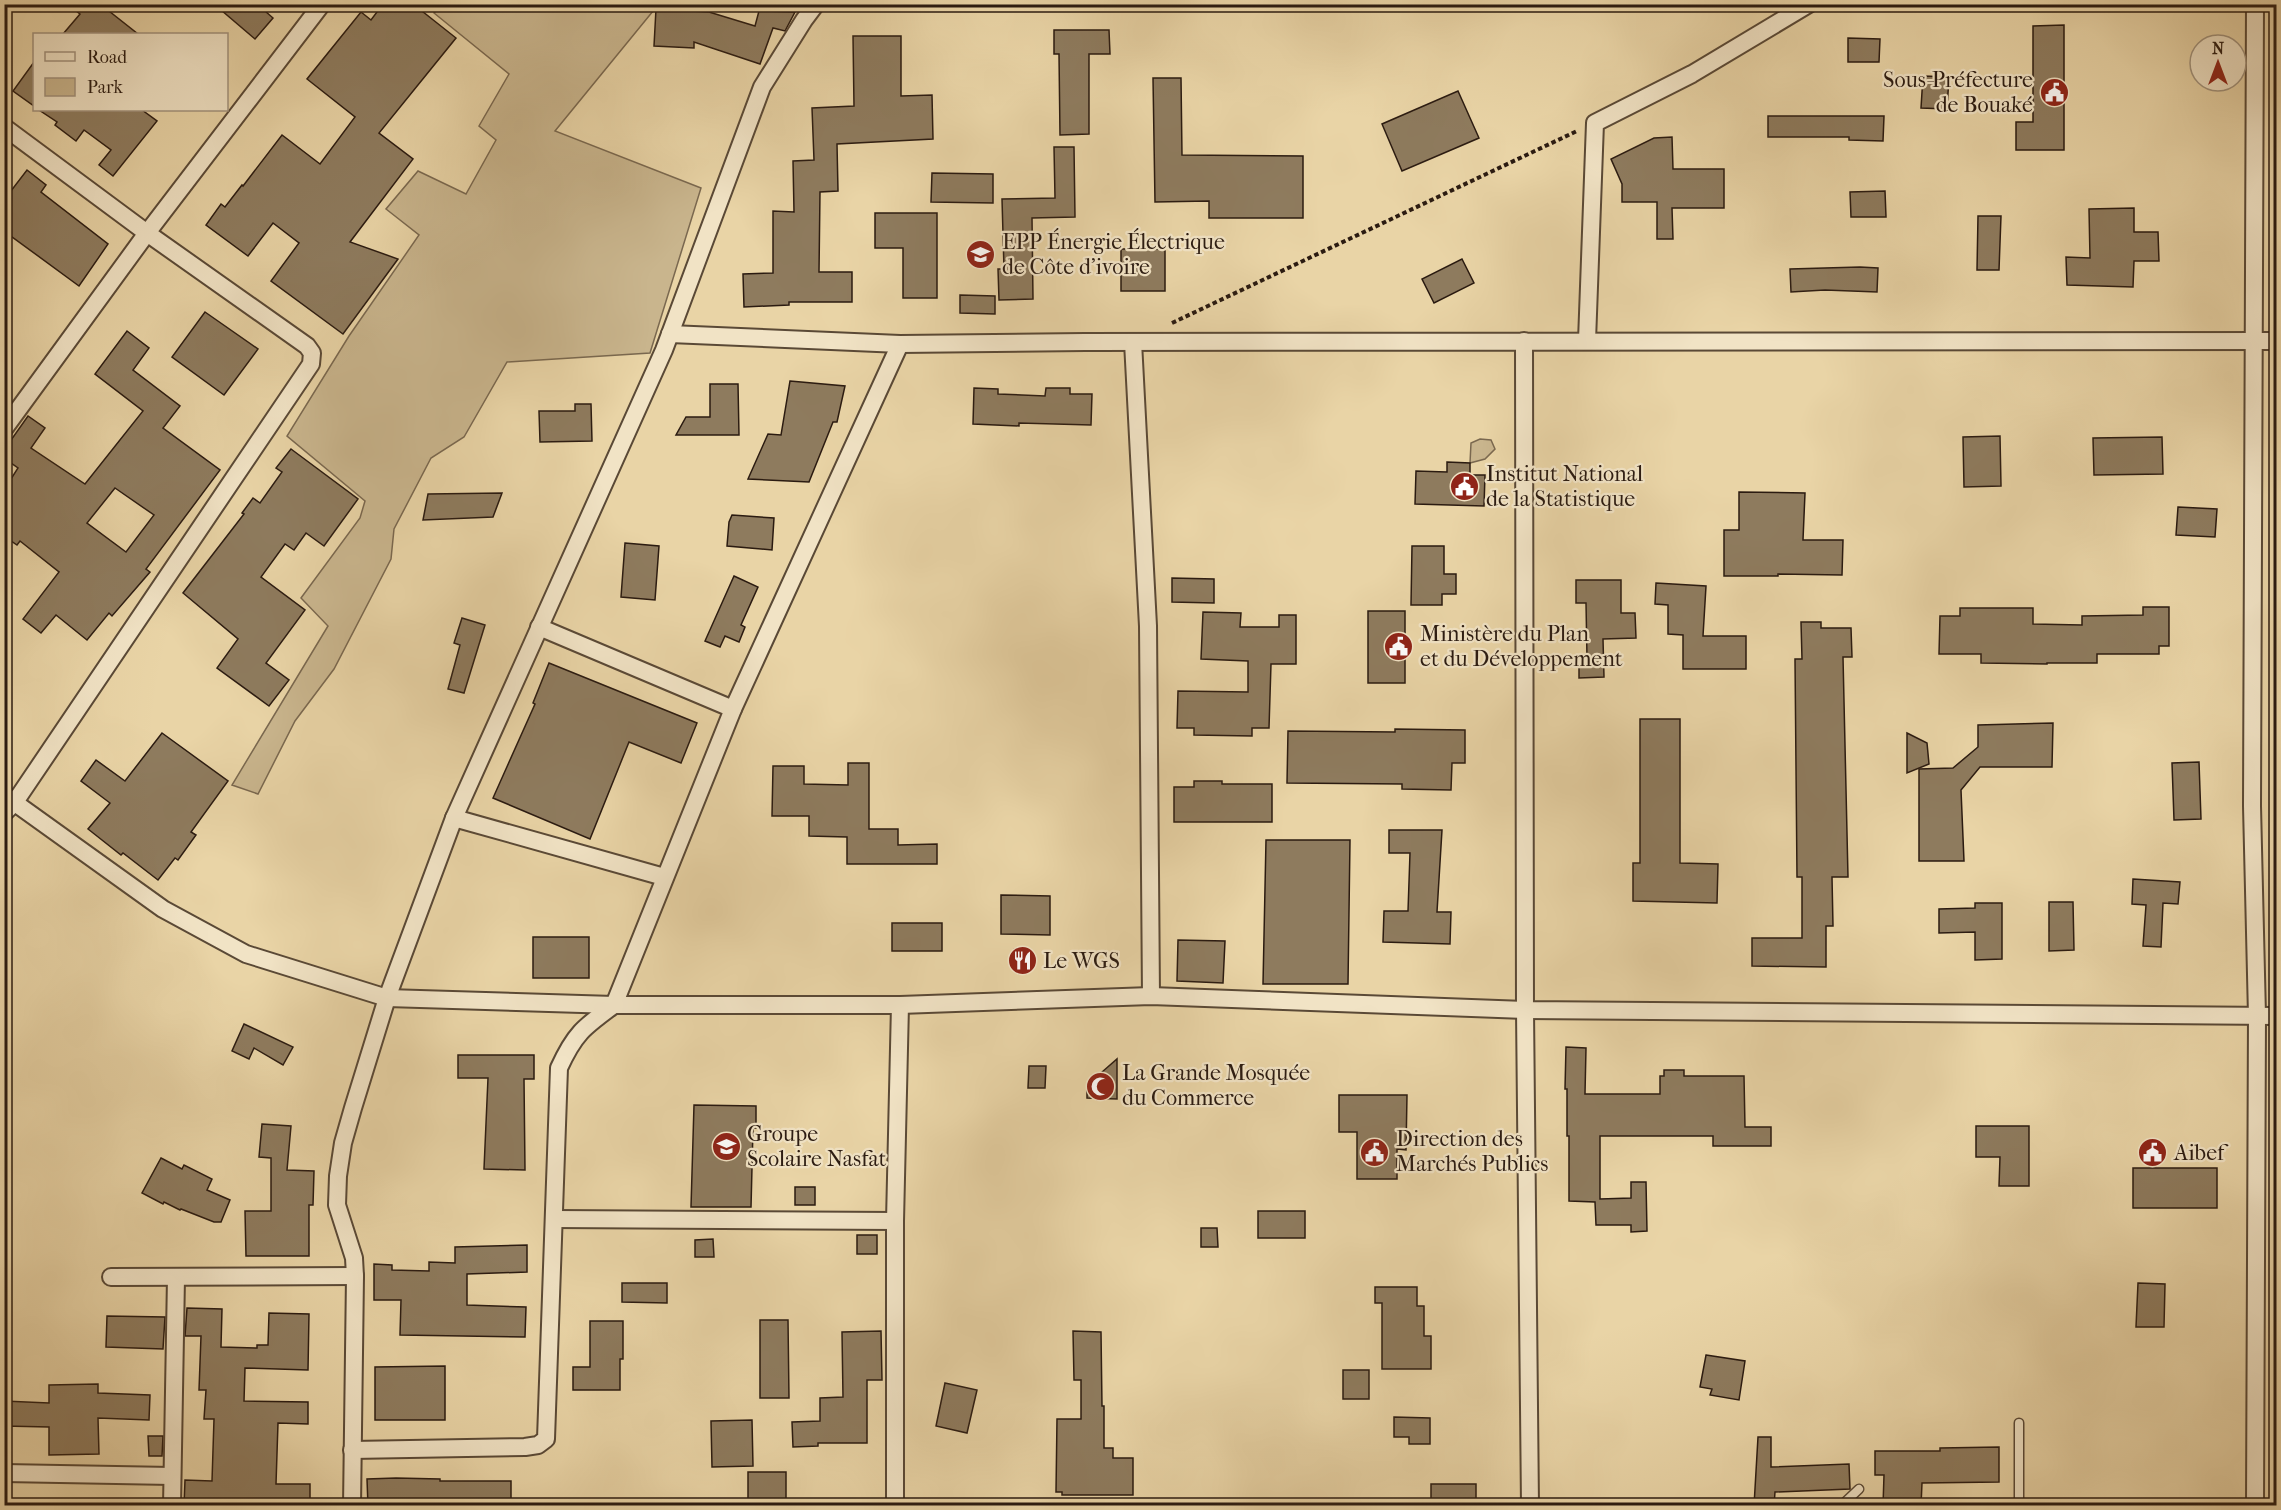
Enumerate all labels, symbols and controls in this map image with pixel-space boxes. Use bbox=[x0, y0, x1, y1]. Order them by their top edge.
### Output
legend bbox=[33, 33, 228, 111]
north arrow bbox=[2188, 33, 2248, 93]
text: N bbox=[2212, 39, 2225, 58]
text: Road bbox=[87, 47, 127, 68]
place label: Sous-Préfecture de Bouaké bbox=[1883, 67, 2033, 118]
text: Park bbox=[87, 77, 124, 98]
public building icon: Sous-Préfecture de Bouaké bbox=[2038, 77, 2070, 109]
place label: EPP Énergie Électrique de Côte d'ivoire bbox=[1002, 228, 1225, 280]
school or university icon: EPP Énergie Électrique de Côte d'ivoire bbox=[965, 239, 997, 271]
place label: Institut National de la Statistique bbox=[1486, 461, 1643, 512]
public building icon: Institut National de la Statistique bbox=[1449, 471, 1481, 503]
place label: Ministère du Plan et du Développement bbox=[1420, 621, 1623, 672]
public building icon: Ministère du Plan et du Développement bbox=[1383, 631, 1415, 663]
restaurant icon: Le WGS bbox=[1006, 945, 1038, 977]
place label: Le WGS bbox=[1043, 948, 1120, 974]
place label: La Grande Mosquée du Commerce bbox=[1122, 1060, 1310, 1111]
mosque icon: La Grande Mosquée du Commerce bbox=[1085, 1070, 1117, 1102]
place label: Groupe Scolaire Nasfat bbox=[747, 1121, 887, 1172]
place label: Direction des Marchés Publics bbox=[1396, 1126, 1548, 1177]
school or university icon: Groupe Scolaire Nasfat bbox=[710, 1131, 742, 1163]
public building icon: Direction des Marchés Publics bbox=[1359, 1136, 1391, 1168]
public building icon: Aibef bbox=[2137, 1137, 2169, 1169]
place label: Aibef bbox=[2173, 1140, 2229, 1166]

